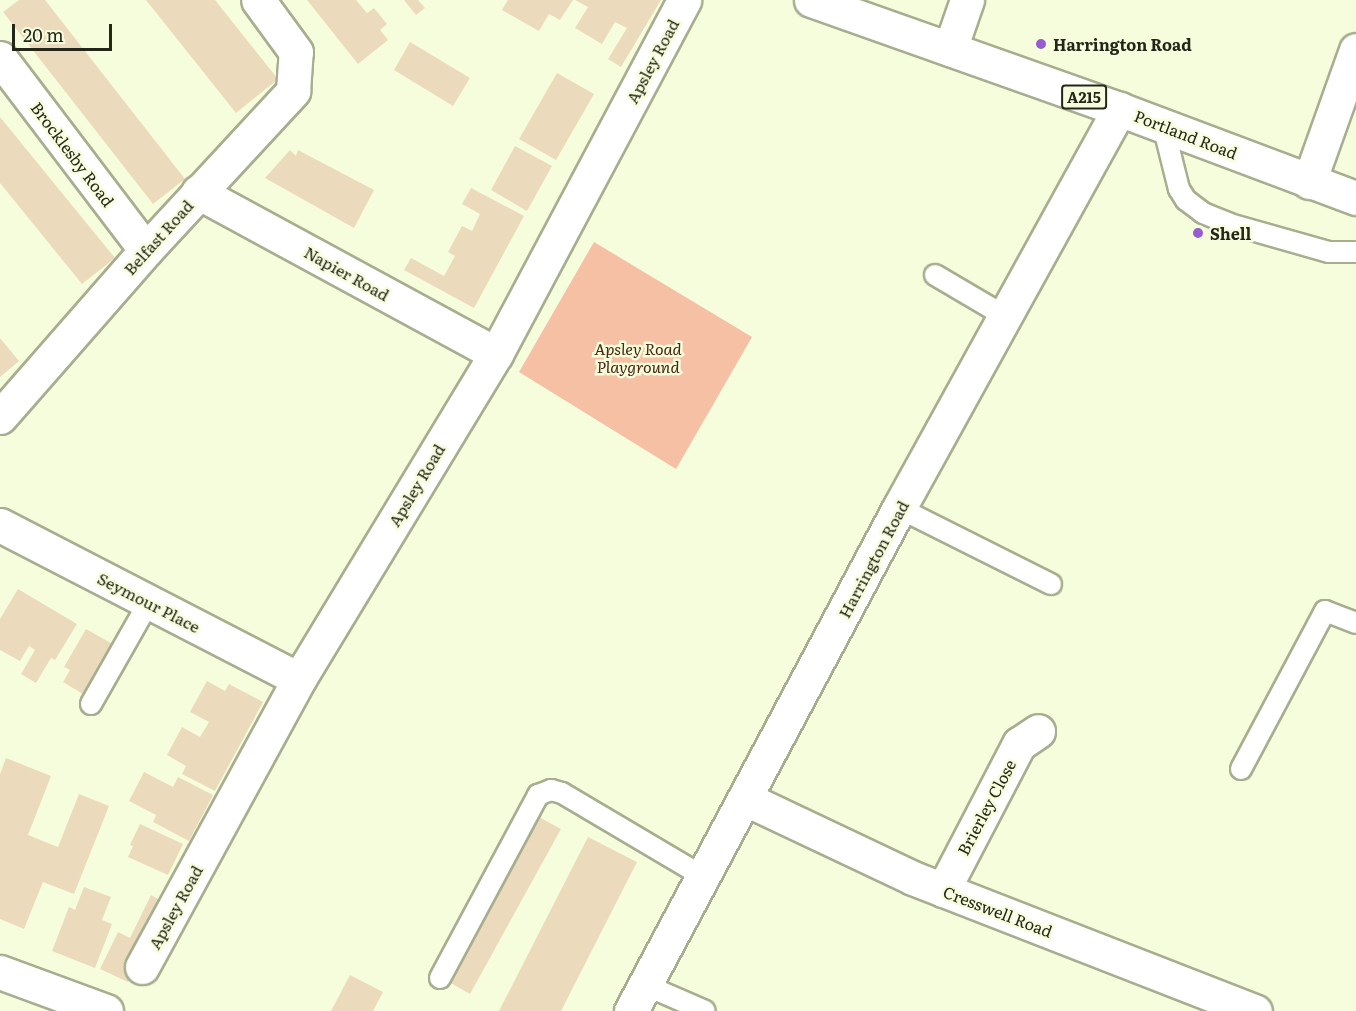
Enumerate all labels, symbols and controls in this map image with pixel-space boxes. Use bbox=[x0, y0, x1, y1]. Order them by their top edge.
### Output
scale bar bbox=[15, 12, 116, 50]
street label: Apsley Road bbox=[622, 16, 682, 106]
text: 20 m bbox=[23, 21, 64, 48]
place label: Harrington Road bbox=[1053, 34, 1192, 54]
marker: Harrington Road bbox=[1034, 37, 1048, 51]
road number: A215 bbox=[1060, 85, 1108, 109]
street label: Brocklesby Road bbox=[27, 98, 119, 210]
street label: Portland Road bbox=[1132, 106, 1240, 162]
street label: Belfast Road bbox=[119, 196, 197, 278]
place label: Shell bbox=[1210, 223, 1251, 243]
marker: Shell bbox=[1191, 226, 1205, 240]
street label: Napier Road bbox=[301, 242, 393, 304]
park label: Apsley Road Playground bbox=[594, 338, 682, 376]
street label: Apsley Road bbox=[384, 440, 448, 530]
street label: Harrington Road bbox=[834, 497, 912, 621]
street label: Seymour Place bbox=[95, 568, 203, 636]
street label: Brierley Close bbox=[953, 756, 1019, 858]
street label: Apsley Road bbox=[144, 862, 206, 952]
street label: Cresswell Road bbox=[941, 881, 1055, 941]

